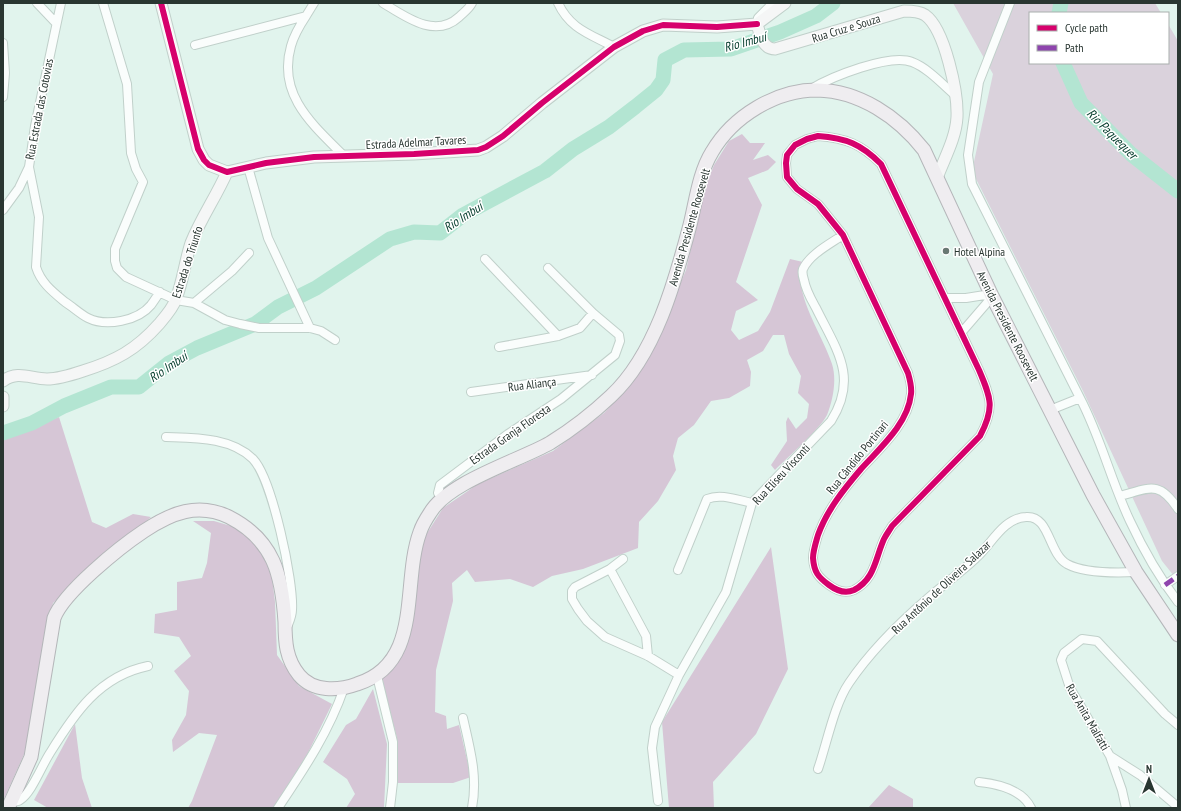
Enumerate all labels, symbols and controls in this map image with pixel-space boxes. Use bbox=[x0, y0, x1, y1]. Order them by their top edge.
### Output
street label: Rua Cruz e Souza bbox=[810, 10, 882, 46]
legend bbox=[1029, 12, 1169, 64]
text: Cycle path bbox=[1065, 20, 1108, 35]
water label: Rio Imbuí bbox=[722, 28, 770, 56]
text: Path bbox=[1065, 40, 1083, 55]
street label: Rua Estrada das Cotovias bbox=[22, 57, 56, 161]
water label: Rio Paquequer bbox=[1083, 105, 1143, 165]
street label: Estrada Adelmar Tavares bbox=[365, 132, 467, 152]
street label: Avenida Presidente Roosevelt bbox=[665, 166, 713, 288]
water label: Rio Imbuí bbox=[440, 197, 488, 236]
street label: Estrada do Triunfo bbox=[168, 224, 206, 300]
place label: Hotel Alpina bbox=[954, 244, 1005, 259]
marker: Hotel Alpina bbox=[941, 246, 951, 256]
street label: Avenida Presidente Roosevelt bbox=[974, 268, 1043, 384]
water label: Rio Imbuí bbox=[145, 347, 192, 386]
street label: Rua Aliança bbox=[507, 374, 557, 394]
street label: Estrada Granja Floresta bbox=[467, 400, 554, 468]
street label: Rua Cândido Portinari bbox=[823, 417, 891, 497]
street label: Rua Eliseu Visconti bbox=[749, 440, 813, 508]
street label: Rua Antônio de Oliveira Salazar bbox=[888, 537, 994, 637]
street label: Rua Anita Malfatti bbox=[1063, 681, 1113, 753]
north arrow bbox=[1129, 759, 1169, 799]
text: N bbox=[1146, 762, 1152, 776]

